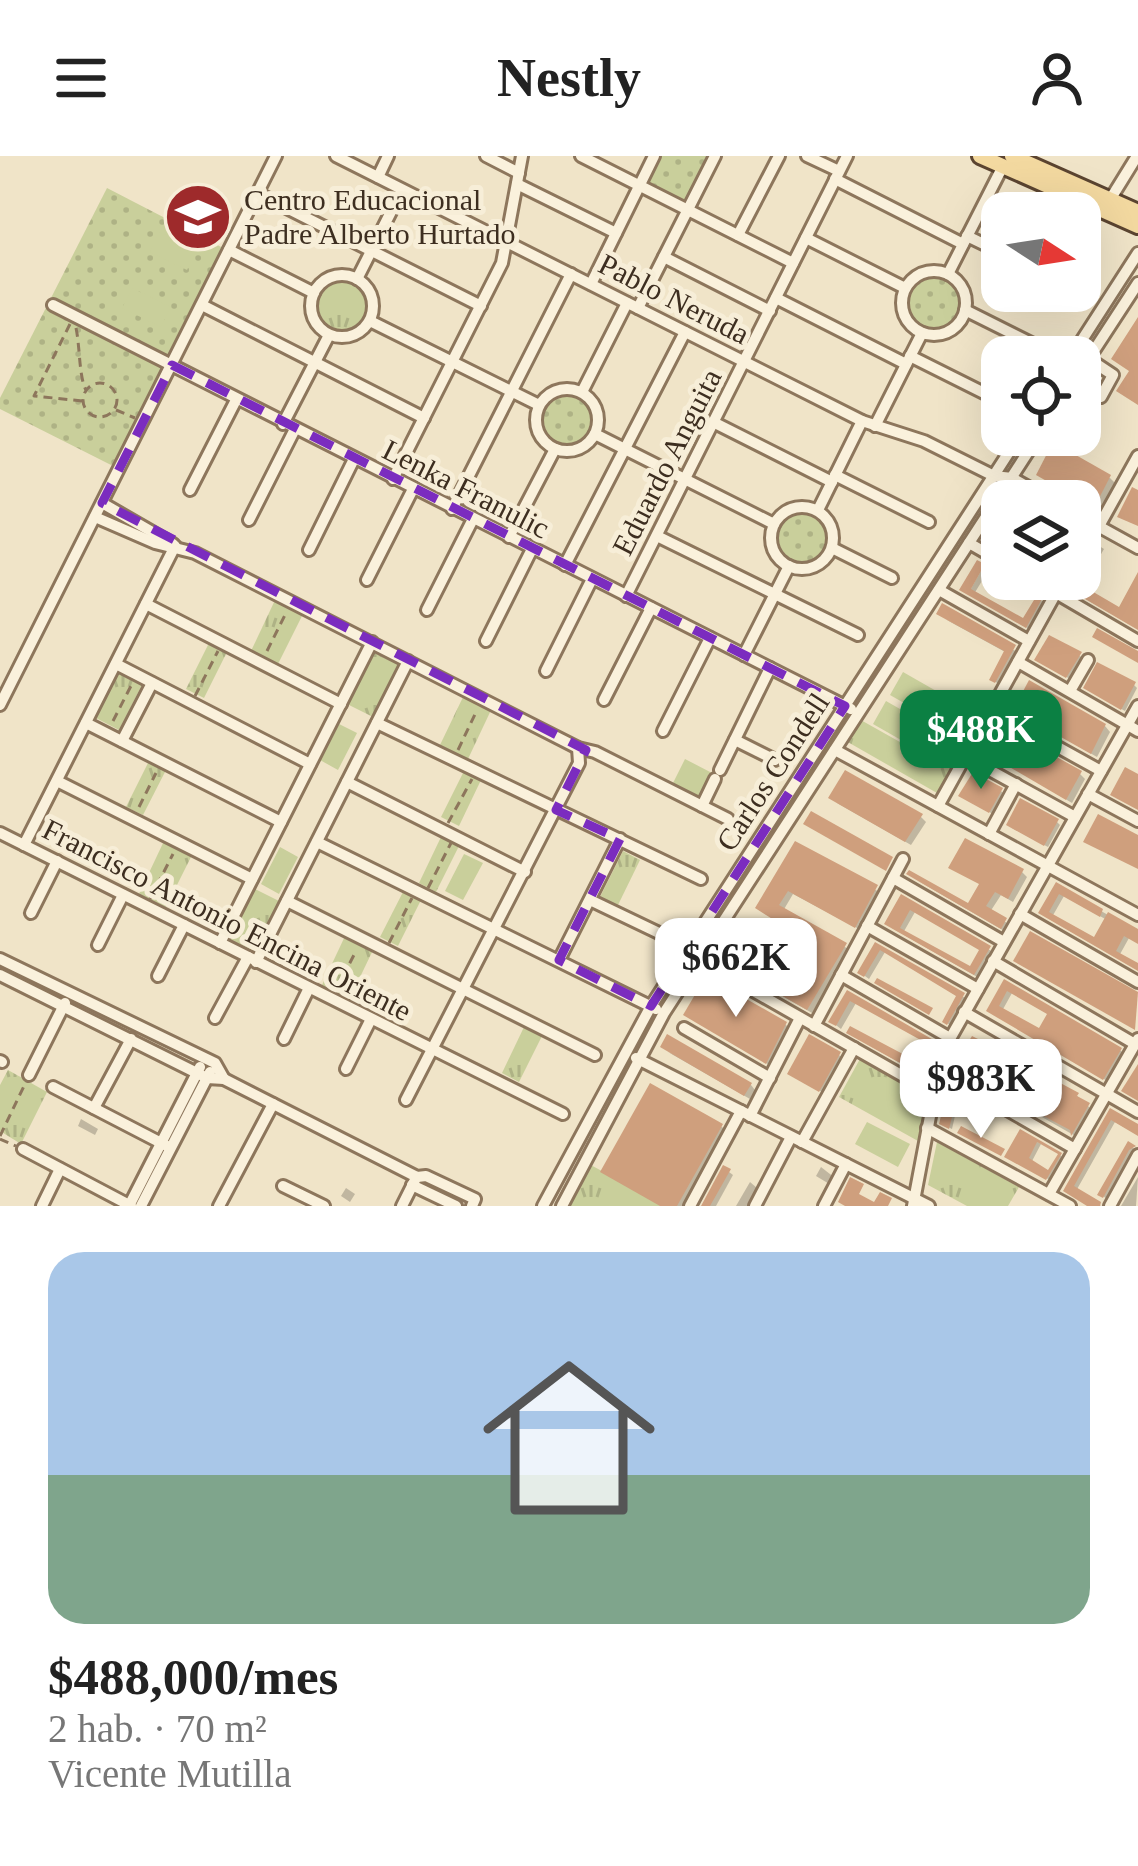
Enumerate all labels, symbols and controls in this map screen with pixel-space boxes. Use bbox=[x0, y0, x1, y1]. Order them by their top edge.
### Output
icon: menu bbox=[48, 45, 114, 111]
icon: person bbox=[1024, 45, 1090, 111]
text: Nestly bbox=[497, 48, 641, 108]
school or university icon: Centro Educacional Padre Alberto Hurtado bbox=[163, 182, 233, 252]
place label: Centro Educacional Padre Alberto Hurtado bbox=[244, 183, 516, 250]
north arrow bbox=[981, 192, 1101, 312]
map controls bbox=[981, 192, 1101, 600]
street label: Pablo Neruda bbox=[594, 247, 755, 351]
button: locate bbox=[981, 336, 1101, 456]
street label: Eduardo Anguita bbox=[606, 363, 728, 560]
street label: Lenka Franulic bbox=[377, 432, 555, 545]
button: layers bbox=[981, 480, 1101, 600]
street label: Carlos Condell bbox=[709, 687, 836, 857]
pin: $488K bbox=[897, 690, 1065, 792]
text: $488K bbox=[927, 707, 1035, 750]
street label: Francisco Antonio Encina Oriente bbox=[37, 812, 417, 1027]
pin: $662K bbox=[652, 918, 820, 1020]
text: $662K bbox=[682, 935, 790, 978]
pin: $983K bbox=[897, 1039, 1065, 1141]
text: $983K bbox=[927, 1056, 1035, 1099]
icon: home bbox=[461, 1330, 677, 1546]
text: $488,000/mes bbox=[48, 1649, 338, 1705]
text: 2 hab. · 70 m² bbox=[48, 1707, 267, 1750]
text: Vicente Mutilla bbox=[48, 1752, 292, 1795]

